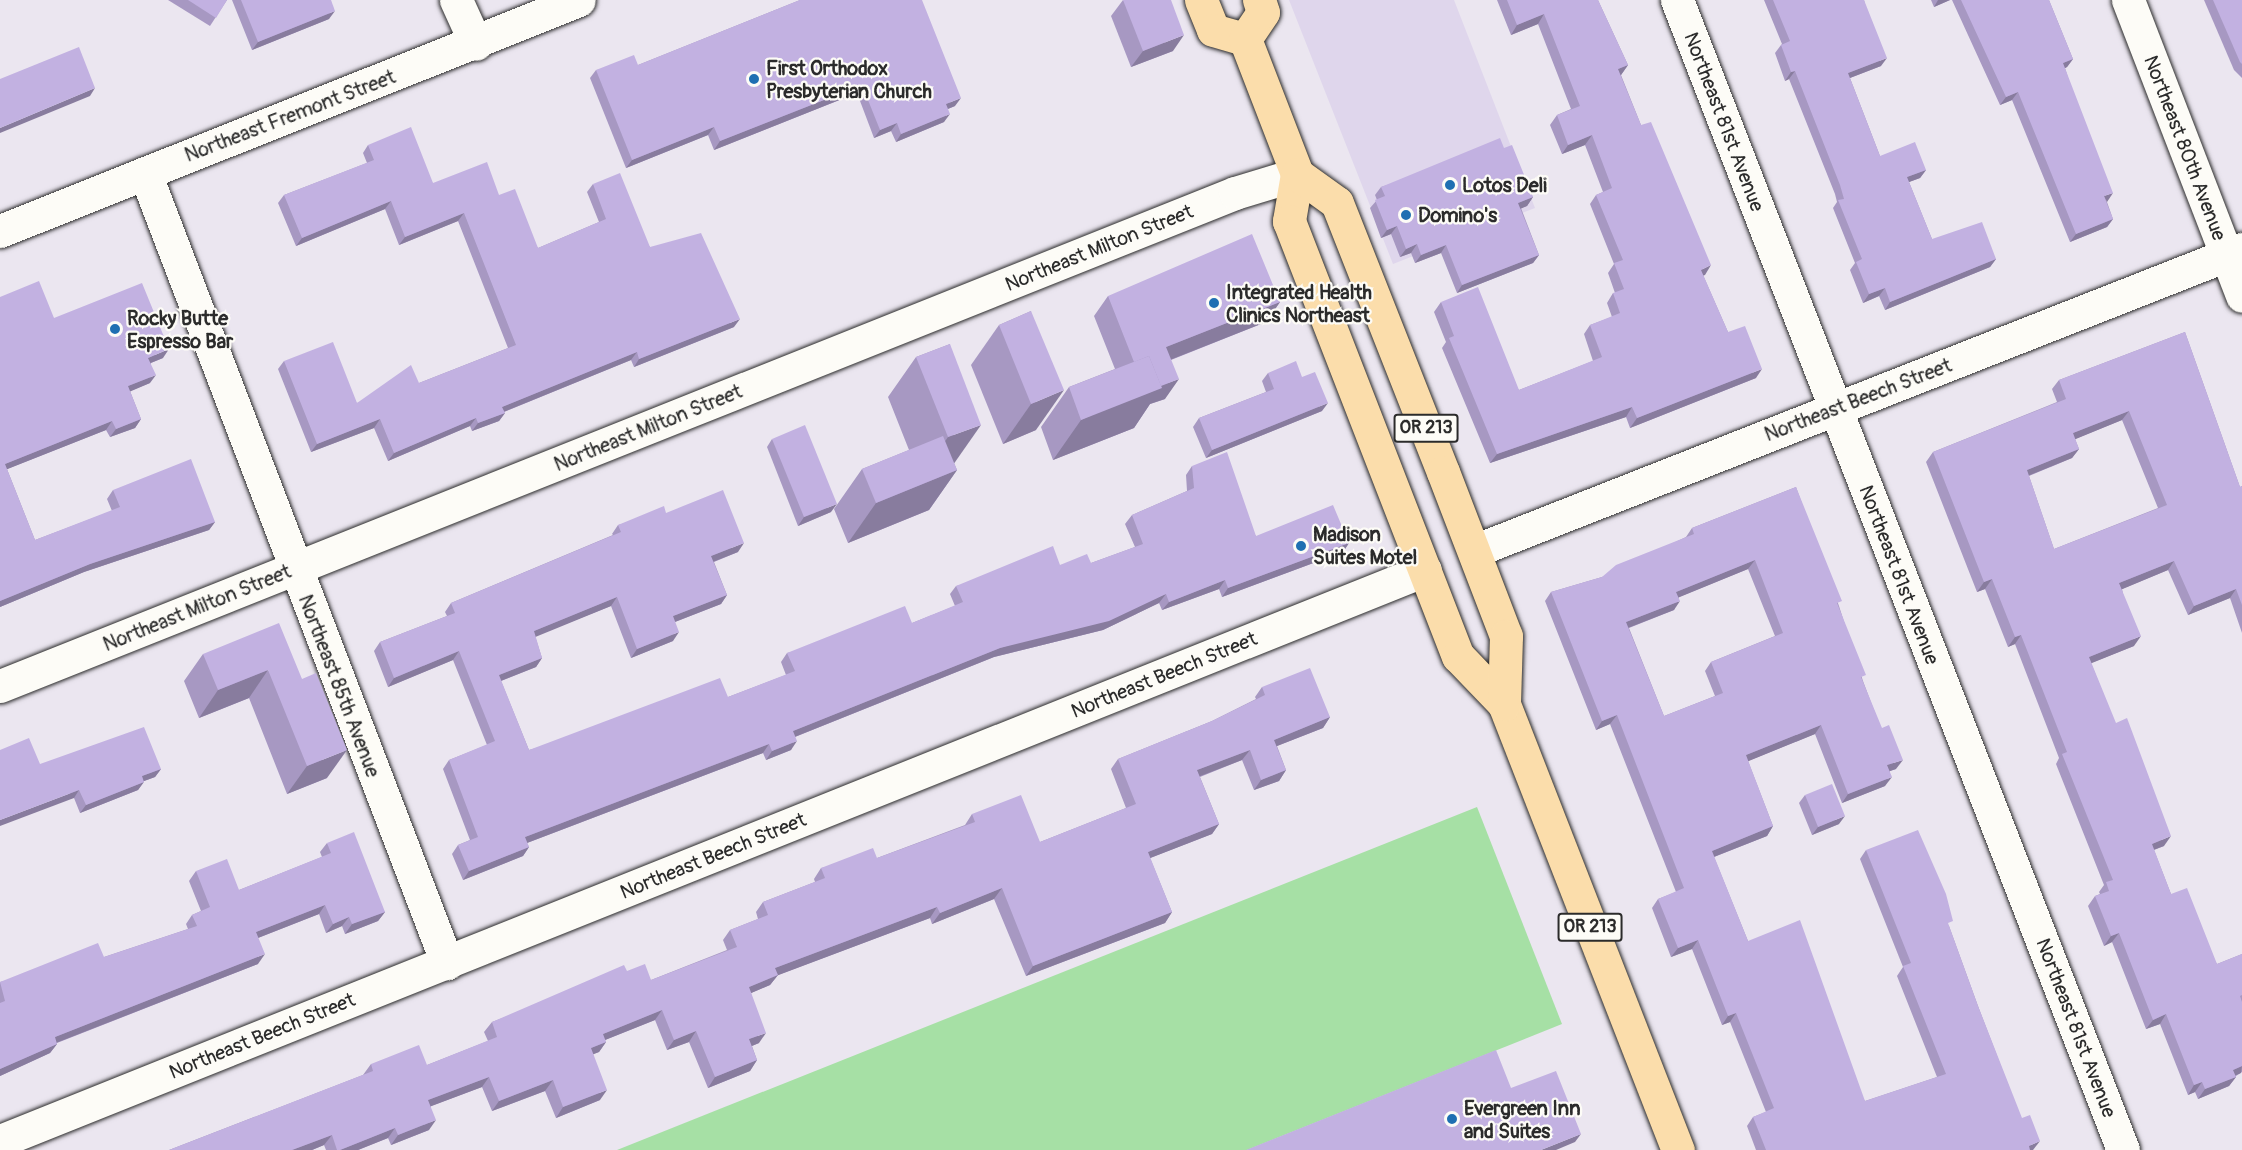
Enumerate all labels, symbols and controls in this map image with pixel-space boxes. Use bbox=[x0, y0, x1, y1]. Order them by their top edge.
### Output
street label: Northeast 81st Avenue bbox=[1679, 29, 1769, 215]
street label: Northeast 80th Avenue bbox=[2139, 52, 2231, 244]
place label: First Orthodox Presbyterian Church bbox=[766, 56, 932, 103]
street label: Northeast Fremont Street bbox=[181, 65, 399, 167]
marker: First Orthodox Presbyterian Church bbox=[747, 72, 761, 86]
place label: Lotos Deli bbox=[1462, 173, 1547, 197]
marker: Lotos Deli bbox=[1443, 178, 1457, 192]
street label: Northeast Milton Street bbox=[1002, 199, 1196, 297]
place label: Domino's bbox=[1418, 203, 1497, 227]
marker: Domino's bbox=[1399, 208, 1413, 222]
place label: Integrated Health Clinics Northeast bbox=[1226, 280, 1372, 327]
marker: Integrated Health Clinics Northeast bbox=[1207, 296, 1221, 310]
place label: Rocky Butte Espresso Bar bbox=[127, 306, 233, 353]
marker: Rocky Butte Espresso Bar bbox=[108, 322, 122, 336]
street label: Northeast Beech Street bbox=[1761, 353, 1955, 447]
street label: Northeast Milton Street bbox=[551, 379, 745, 477]
road number: OR 213 bbox=[1393, 413, 1459, 443]
street label: Northeast 81st Avenue bbox=[1854, 482, 1944, 668]
place label: Madison Suites Motel bbox=[1313, 522, 1417, 569]
marker: Madison Suites Motel bbox=[1294, 539, 1308, 553]
street label: Northeast Milton Street bbox=[100, 559, 294, 657]
street label: Northeast 85th Avenue bbox=[293, 591, 385, 781]
street label: Northeast Beech Street bbox=[1067, 627, 1261, 723]
street label: Northeast Beech Street bbox=[616, 808, 810, 904]
road number: OR 213 bbox=[1557, 912, 1623, 942]
street label: Northeast 81st Avenue bbox=[2031, 935, 2121, 1121]
street label: Northeast Beech Street bbox=[165, 988, 359, 1084]
place label: Evergreen Inn and Suites bbox=[1464, 1096, 1580, 1143]
marker: Evergreen Inn and Suites bbox=[1445, 1112, 1459, 1126]

